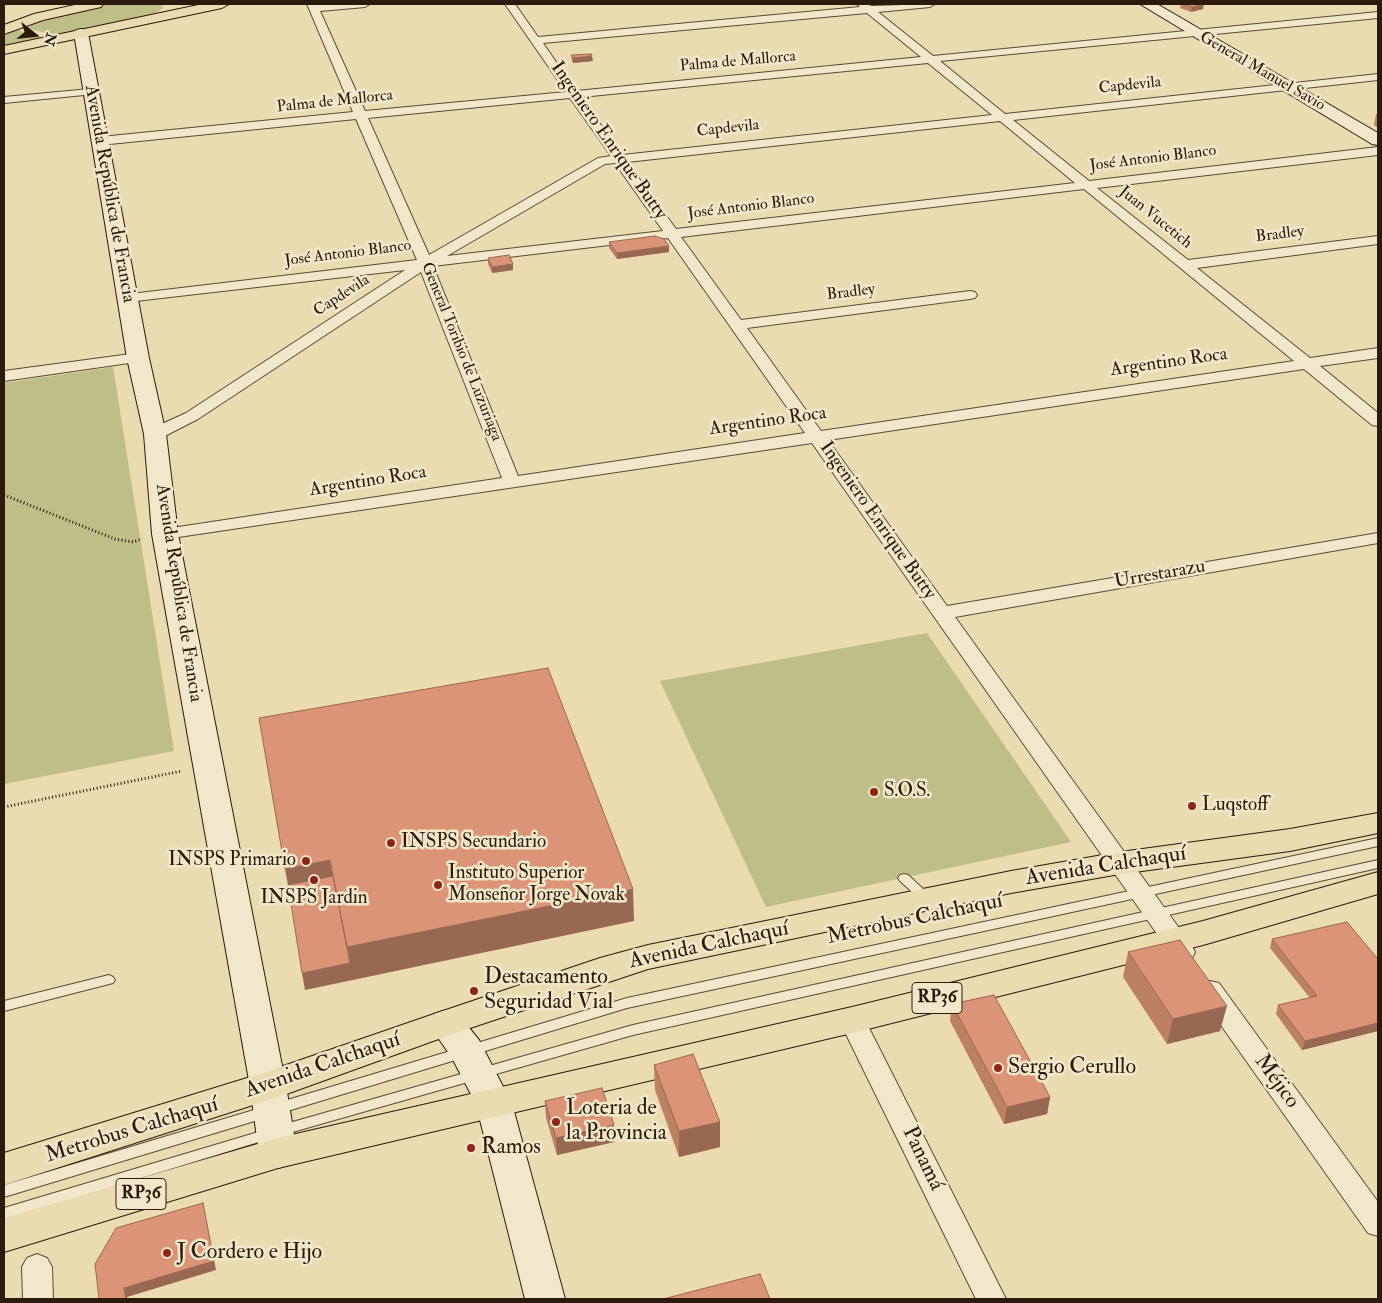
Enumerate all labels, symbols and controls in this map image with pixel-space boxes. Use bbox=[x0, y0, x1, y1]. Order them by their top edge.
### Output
north arrow bbox=[10, 10, 60, 60]
street label: General Manuel Savio bbox=[1196, 28, 1328, 116]
text: N bbox=[40, 31, 60, 48]
street label: Palma de Mallorca bbox=[679, 47, 797, 77]
street label: Ingeniero Enrique Butty bbox=[545, 58, 671, 224]
street label: Capdevila bbox=[1098, 73, 1162, 99]
street label: Avenida República de Francia bbox=[79, 83, 139, 305]
street label: Palma de Mallorca bbox=[276, 86, 394, 118]
street label: Capdevila bbox=[696, 116, 760, 142]
street label: José Antonio Blanco bbox=[1089, 142, 1217, 176]
street label: Juan Vucetich bbox=[1115, 183, 1195, 253]
street label: José Antonio Blanco bbox=[687, 190, 815, 224]
street label: Bradley bbox=[1255, 223, 1305, 247]
street label: José Antonio Blanco bbox=[284, 237, 412, 271]
street label: General Toribio de Luzuriaga bbox=[416, 260, 506, 444]
street label: Capdevila bbox=[310, 271, 374, 321]
street label: Bradley bbox=[826, 281, 876, 305]
street label: Argentino Roca bbox=[1109, 343, 1229, 383]
street label: Argentino Roca bbox=[708, 402, 828, 442]
street label: Ingeniero Enrique Butty bbox=[814, 438, 940, 604]
street label: Argentino Roca bbox=[308, 461, 428, 503]
street label: Avenida República de Francia bbox=[149, 482, 207, 704]
street label: Urrestarazu bbox=[1113, 556, 1207, 594]
place label: S.O.S. bbox=[884, 781, 930, 803]
marker: S.O.S. bbox=[868, 786, 880, 798]
place label: Luqstoff bbox=[1202, 795, 1268, 817]
marker: Luqstoff bbox=[1186, 800, 1198, 812]
place label: INSPS Secundario bbox=[401, 832, 546, 854]
marker: INSPS Secundario bbox=[385, 837, 397, 849]
street label: Avenida Calchaquí bbox=[1024, 841, 1188, 893]
place label: INSPS Primario bbox=[168, 850, 296, 872]
marker: INSPS Primario bbox=[300, 855, 312, 867]
place label: Instituto Superior Monseñor Jorge Novak bbox=[448, 863, 625, 907]
marker: INSPS Jardin bbox=[308, 874, 320, 886]
marker: Instituto Superior Monseñor Jorge Novak bbox=[432, 879, 444, 891]
place label: INSPS Jardin bbox=[260, 888, 368, 910]
street label: Metrobus Calchaquí bbox=[825, 888, 1005, 952]
street label: Avenida Calchaquí bbox=[627, 916, 791, 976]
place label: Destacamento Seguridad Vial bbox=[484, 965, 613, 1016]
road number: RP36 bbox=[912, 982, 962, 1014]
marker: Destacamento Seguridad Vial bbox=[468, 985, 480, 997]
street label: Avenida Calchaquí bbox=[242, 1027, 404, 1105]
street label: Méjico bbox=[1248, 1050, 1304, 1114]
place label: Sergio Cerullo bbox=[1008, 1055, 1136, 1081]
marker: Sergio Cerullo bbox=[992, 1062, 1004, 1074]
street label: Metrobus Calchaquí bbox=[43, 1092, 221, 1170]
place label: Loteria de la Provincia bbox=[566, 1096, 667, 1148]
marker: Loteria de la Provincia bbox=[550, 1116, 562, 1128]
street label: Panamá bbox=[895, 1123, 949, 1195]
place label: Ramos bbox=[481, 1135, 541, 1161]
marker: Ramos bbox=[465, 1142, 477, 1154]
road number: RP36 bbox=[116, 1178, 166, 1210]
place label: J Cordero e Hijo bbox=[177, 1240, 322, 1266]
marker: J Cordero e Hijo bbox=[161, 1247, 173, 1259]

